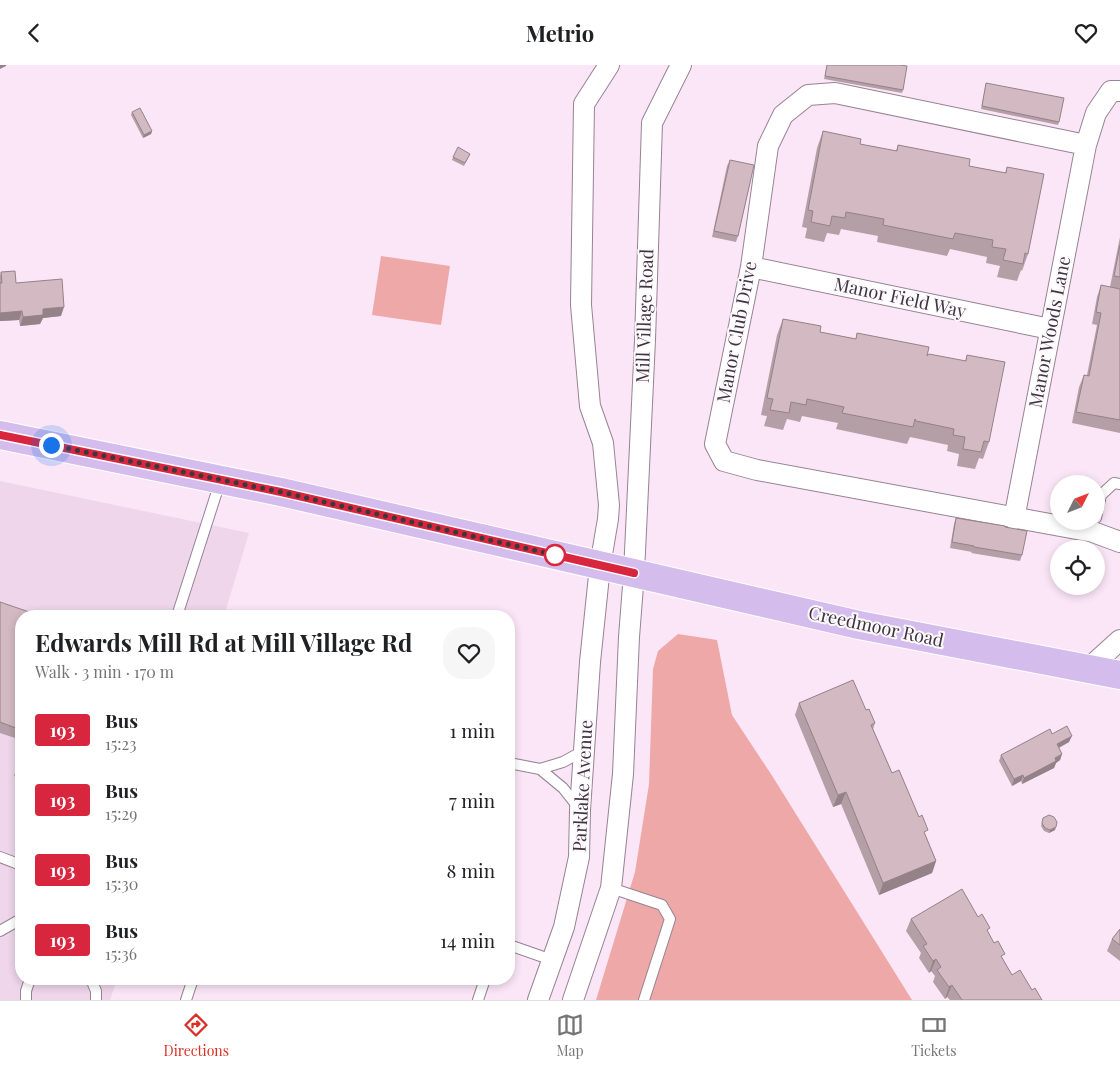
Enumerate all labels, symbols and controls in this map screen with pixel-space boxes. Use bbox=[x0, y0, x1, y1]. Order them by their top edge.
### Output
text: Metrio bbox=[526, 18, 594, 48]
icon: back bbox=[20, 19, 48, 47]
icon: heart bbox=[1072, 19, 1100, 47]
street label: Mill Village Road bbox=[630, 248, 658, 384]
street label: Manor Woods Lane bbox=[1023, 254, 1075, 410]
street label: Manor Club Drive bbox=[711, 259, 762, 405]
street label: Manor Field Way bbox=[832, 271, 968, 323]
your location bbox=[39, 433, 64, 458]
north arrow bbox=[1050, 475, 1105, 530]
map controls bbox=[1050, 475, 1105, 595]
button: locate bbox=[1050, 540, 1105, 595]
unlabelled marker bbox=[544, 544, 566, 566]
street label: Creedmoor Road bbox=[806, 600, 946, 652]
text: Edwards Mill Rd at Mill Village Rd bbox=[35, 626, 412, 658]
button: heart bbox=[443, 627, 495, 679]
text: Walk · 3 min · 170 m bbox=[35, 661, 174, 682]
text: Bus bbox=[105, 707, 138, 733]
text: 1 min bbox=[449, 717, 495, 743]
text: 193 bbox=[50, 718, 75, 742]
street label: Parklake Avenue bbox=[567, 719, 597, 853]
text: 15:23 bbox=[105, 733, 137, 754]
text: Bus bbox=[105, 777, 138, 803]
text: 7 min bbox=[449, 787, 495, 813]
text: 193 bbox=[50, 788, 75, 812]
text: 15:29 bbox=[105, 803, 137, 824]
text: Bus bbox=[105, 847, 138, 873]
text: 8 min bbox=[447, 857, 495, 883]
text: 193 bbox=[50, 858, 75, 882]
text: 15:30 bbox=[105, 873, 138, 894]
text: Bus bbox=[105, 917, 138, 943]
text: 14 min bbox=[440, 927, 495, 953]
text: 193 bbox=[50, 928, 75, 952]
text: 15:36 bbox=[105, 943, 137, 964]
tab: Directions bbox=[164, 1011, 229, 1060]
tab: Map bbox=[556, 1011, 584, 1060]
tab: Tickets bbox=[911, 1011, 956, 1060]

